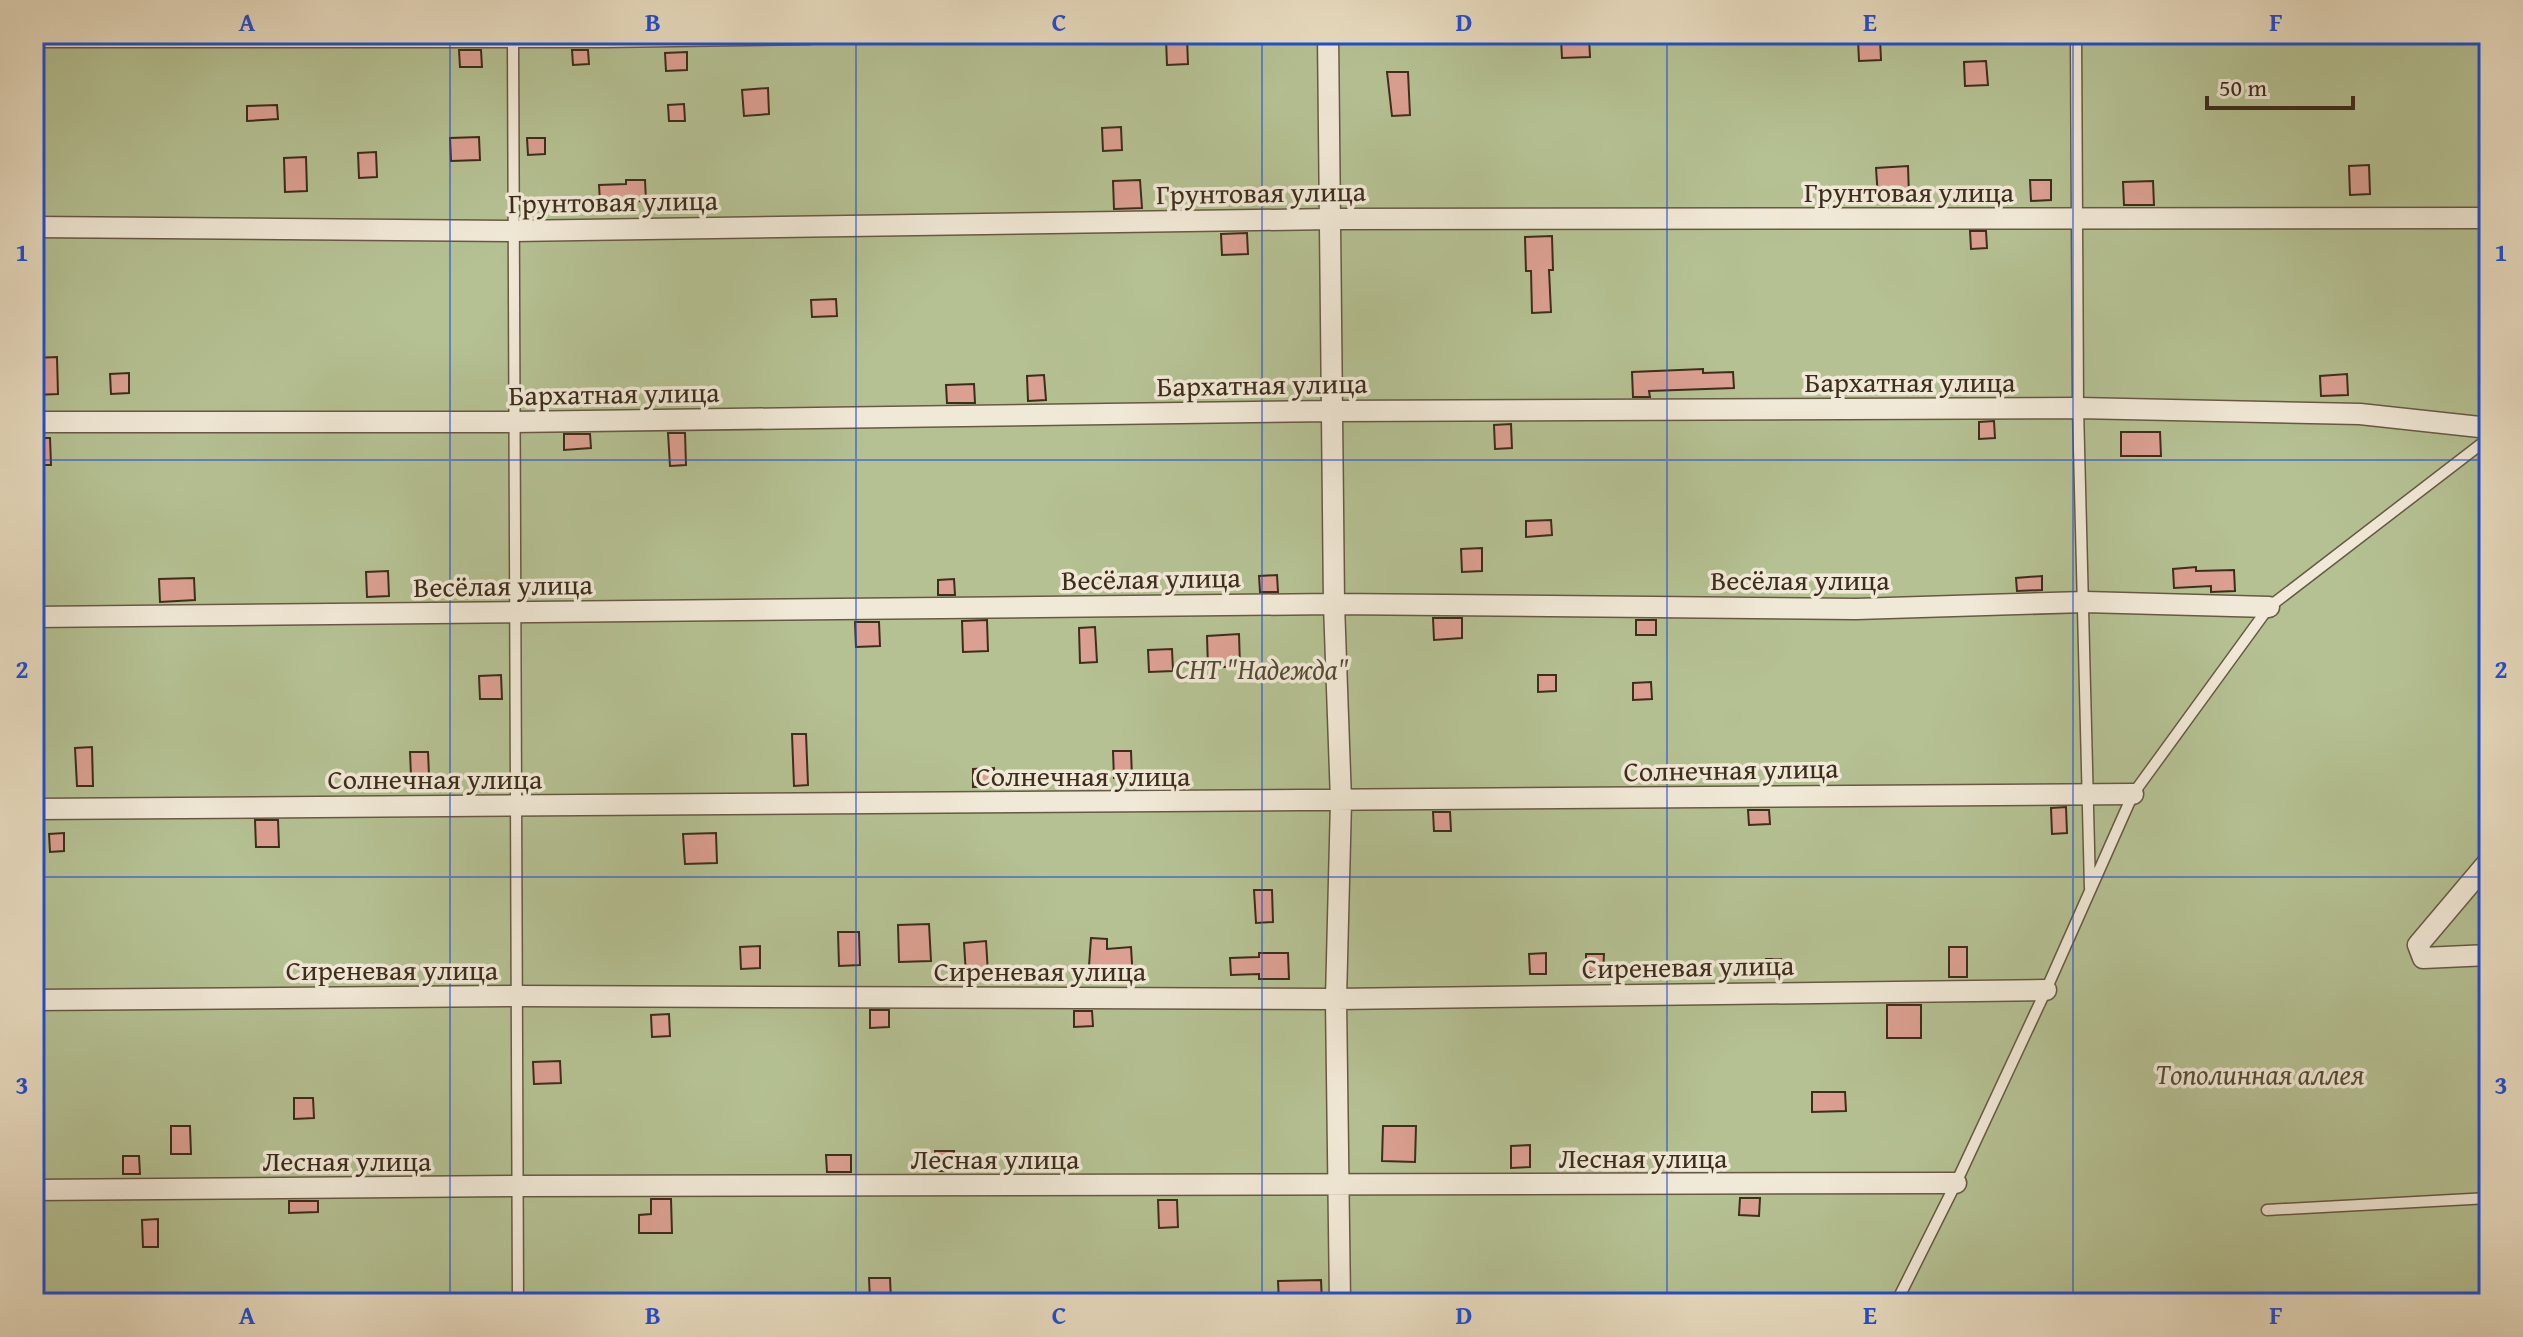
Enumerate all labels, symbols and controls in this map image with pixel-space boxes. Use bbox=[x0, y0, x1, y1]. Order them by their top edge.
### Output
text: A bbox=[239, 2, 256, 41]
text: B bbox=[645, 2, 661, 41]
text: C bbox=[1052, 2, 1066, 41]
text: D bbox=[1456, 2, 1472, 41]
text: E bbox=[1863, 2, 1877, 41]
text: F bbox=[2269, 2, 2283, 41]
scale bar bbox=[2207, 60, 2353, 110]
text: 50 m bbox=[2219, 70, 2267, 105]
street label: Грунтовая улица bbox=[1156, 170, 1367, 214]
street label: Грунтовая улица bbox=[1804, 171, 2015, 212]
street label: Грунтовая улица bbox=[508, 179, 719, 223]
text: 1 bbox=[15, 232, 29, 271]
text: 1 bbox=[2494, 232, 2508, 271]
street label: Бархатная улица bbox=[1805, 361, 2016, 402]
street label: Бархатная улица bbox=[1156, 362, 1368, 406]
street label: Бархатная улица bbox=[508, 371, 720, 415]
street label: Весёлая улица bbox=[1061, 556, 1242, 600]
street label: Весёлая улица bbox=[1710, 559, 1890, 600]
street label: Весёлая улица bbox=[413, 563, 594, 607]
park label: СНТ "Надежда" bbox=[1175, 648, 1349, 689]
text: 2 bbox=[15, 649, 29, 688]
text: 2 bbox=[2494, 649, 2508, 688]
street label: Солнечная улица bbox=[1623, 747, 1839, 791]
street label: Солнечная улица bbox=[976, 755, 1191, 796]
street label: Солнечная улица bbox=[328, 758, 543, 799]
street label: Сиреневая улица bbox=[1581, 944, 1795, 988]
street label: Сиреневая улица bbox=[286, 949, 499, 990]
street label: Сиреневая улица bbox=[934, 950, 1147, 991]
park label: Тополинная аллея bbox=[2155, 1053, 2365, 1094]
text: 3 bbox=[15, 1065, 29, 1104]
text: 3 bbox=[2494, 1065, 2508, 1104]
street label: Лесная улица bbox=[1559, 1137, 1728, 1178]
street label: Лесная улица bbox=[911, 1138, 1080, 1179]
street label: Лесная улица bbox=[263, 1140, 432, 1181]
text: A bbox=[239, 1295, 256, 1334]
text: B bbox=[645, 1295, 661, 1334]
text: C bbox=[1052, 1295, 1066, 1334]
text: D bbox=[1456, 1295, 1472, 1334]
text: E bbox=[1863, 1295, 1877, 1334]
text: F bbox=[2269, 1295, 2283, 1334]

